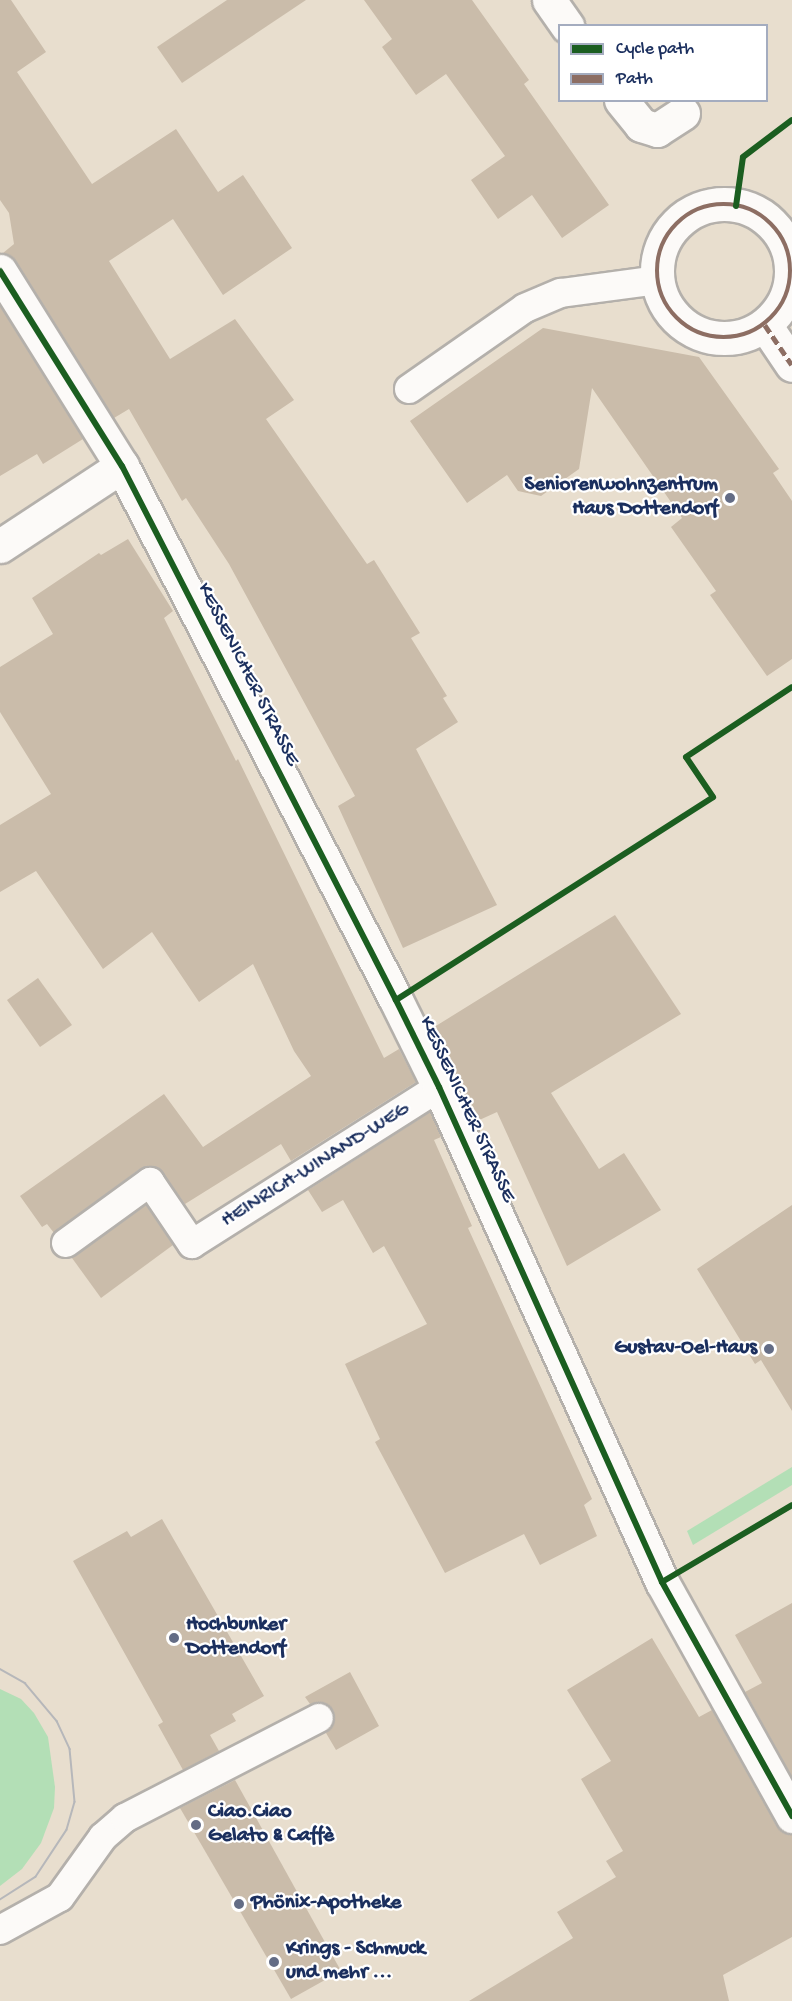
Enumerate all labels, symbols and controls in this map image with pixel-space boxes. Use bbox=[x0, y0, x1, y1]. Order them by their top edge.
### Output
legend bbox=[558, 24, 768, 102]
text: Cycle path bbox=[616, 39, 694, 60]
text: Path bbox=[616, 69, 653, 90]
place label: Seniorenwohnzentrum Haus Dottendorf bbox=[524, 473, 718, 523]
marker: Seniorenwohnzentrum Haus Dottendorf bbox=[723, 491, 737, 505]
street label: KESSENICHER STRASSE bbox=[190, 579, 304, 771]
street label: KESSENICHER STRASSE bbox=[412, 1013, 520, 1207]
street label: HEINRICH-WINAND-WEG bbox=[217, 1098, 415, 1234]
place label: Gustav-Oel-Haus bbox=[614, 1336, 757, 1362]
marker: Gustav-Oel-Haus bbox=[762, 1342, 776, 1356]
place label: Hochbunker Dottendorf bbox=[186, 1613, 286, 1663]
marker: Hochbunker Dottendorf bbox=[167, 1631, 181, 1645]
place label: Ciao.Ciao Gelato & Caffè bbox=[208, 1800, 334, 1850]
marker: Ciao.Ciao Gelato & Caffè bbox=[189, 1818, 203, 1832]
place label: Phönix-Apotheke bbox=[251, 1891, 401, 1917]
marker: Phönix-Apotheke bbox=[232, 1897, 246, 1911]
place label: Krings - Schmuck und mehr ... bbox=[286, 1937, 425, 1987]
marker: Krings - Schmuck und mehr ... bbox=[267, 1955, 281, 1969]

